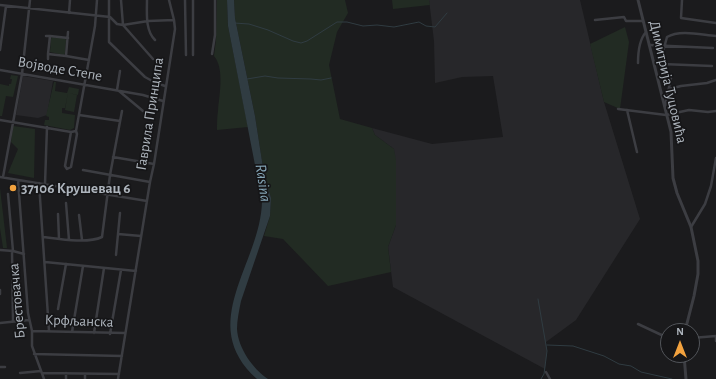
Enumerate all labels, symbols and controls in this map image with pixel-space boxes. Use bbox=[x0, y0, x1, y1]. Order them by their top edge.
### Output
street label: Димитрија Туцовића bbox=[645, 19, 691, 145]
street label: Војводе Степе bbox=[16, 53, 104, 85]
street label: Гаврила Принципа bbox=[132, 56, 168, 172]
water label: Rasina bbox=[251, 163, 275, 203]
place label: 37106 Крушевац 6 bbox=[21, 179, 130, 197]
marker: 37106 Крушевац 6 bbox=[8, 183, 18, 193]
street label: Брестовачка bbox=[5, 263, 29, 339]
street label: Крфљанска bbox=[44, 311, 114, 331]
north arrow bbox=[660, 323, 700, 363]
text: N bbox=[676, 326, 684, 337]

